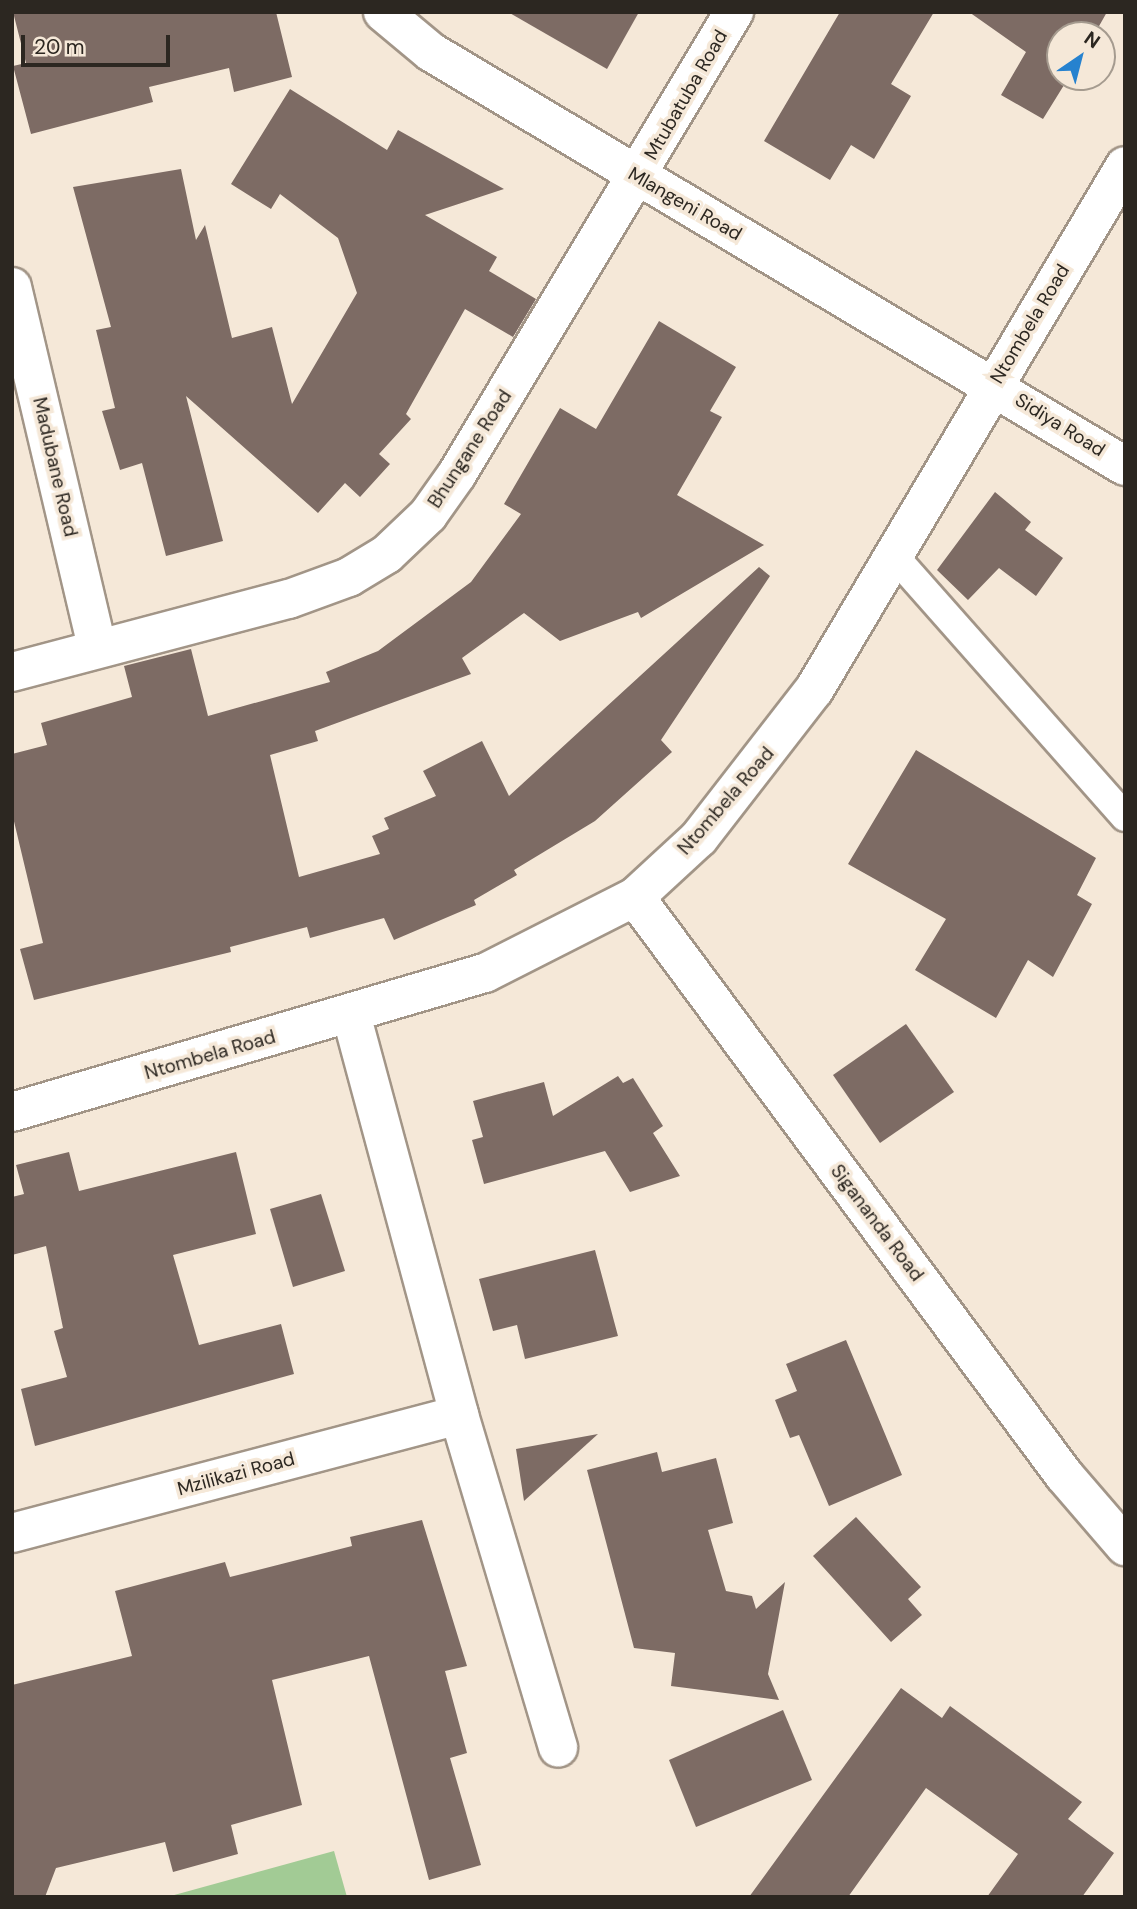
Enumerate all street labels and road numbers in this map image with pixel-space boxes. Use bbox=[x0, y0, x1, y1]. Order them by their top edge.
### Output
street label: Mtubatuba Road bbox=[640, 26, 732, 164]
street label: Mlangeni Road bbox=[624, 162, 746, 246]
street label: Ntombela Road bbox=[985, 260, 1075, 388]
street label: Bhungane Road bbox=[423, 386, 517, 512]
street label: Sidiya Road bbox=[1011, 388, 1109, 462]
street label: Madubane Road bbox=[28, 395, 82, 539]
street label: Ntombela Road bbox=[673, 743, 779, 859]
street label: Ntombela Road bbox=[142, 1025, 278, 1085]
street label: Sigananda Road bbox=[826, 1160, 928, 1286]
street label: Mzilikazi Road bbox=[175, 1447, 297, 1501]

